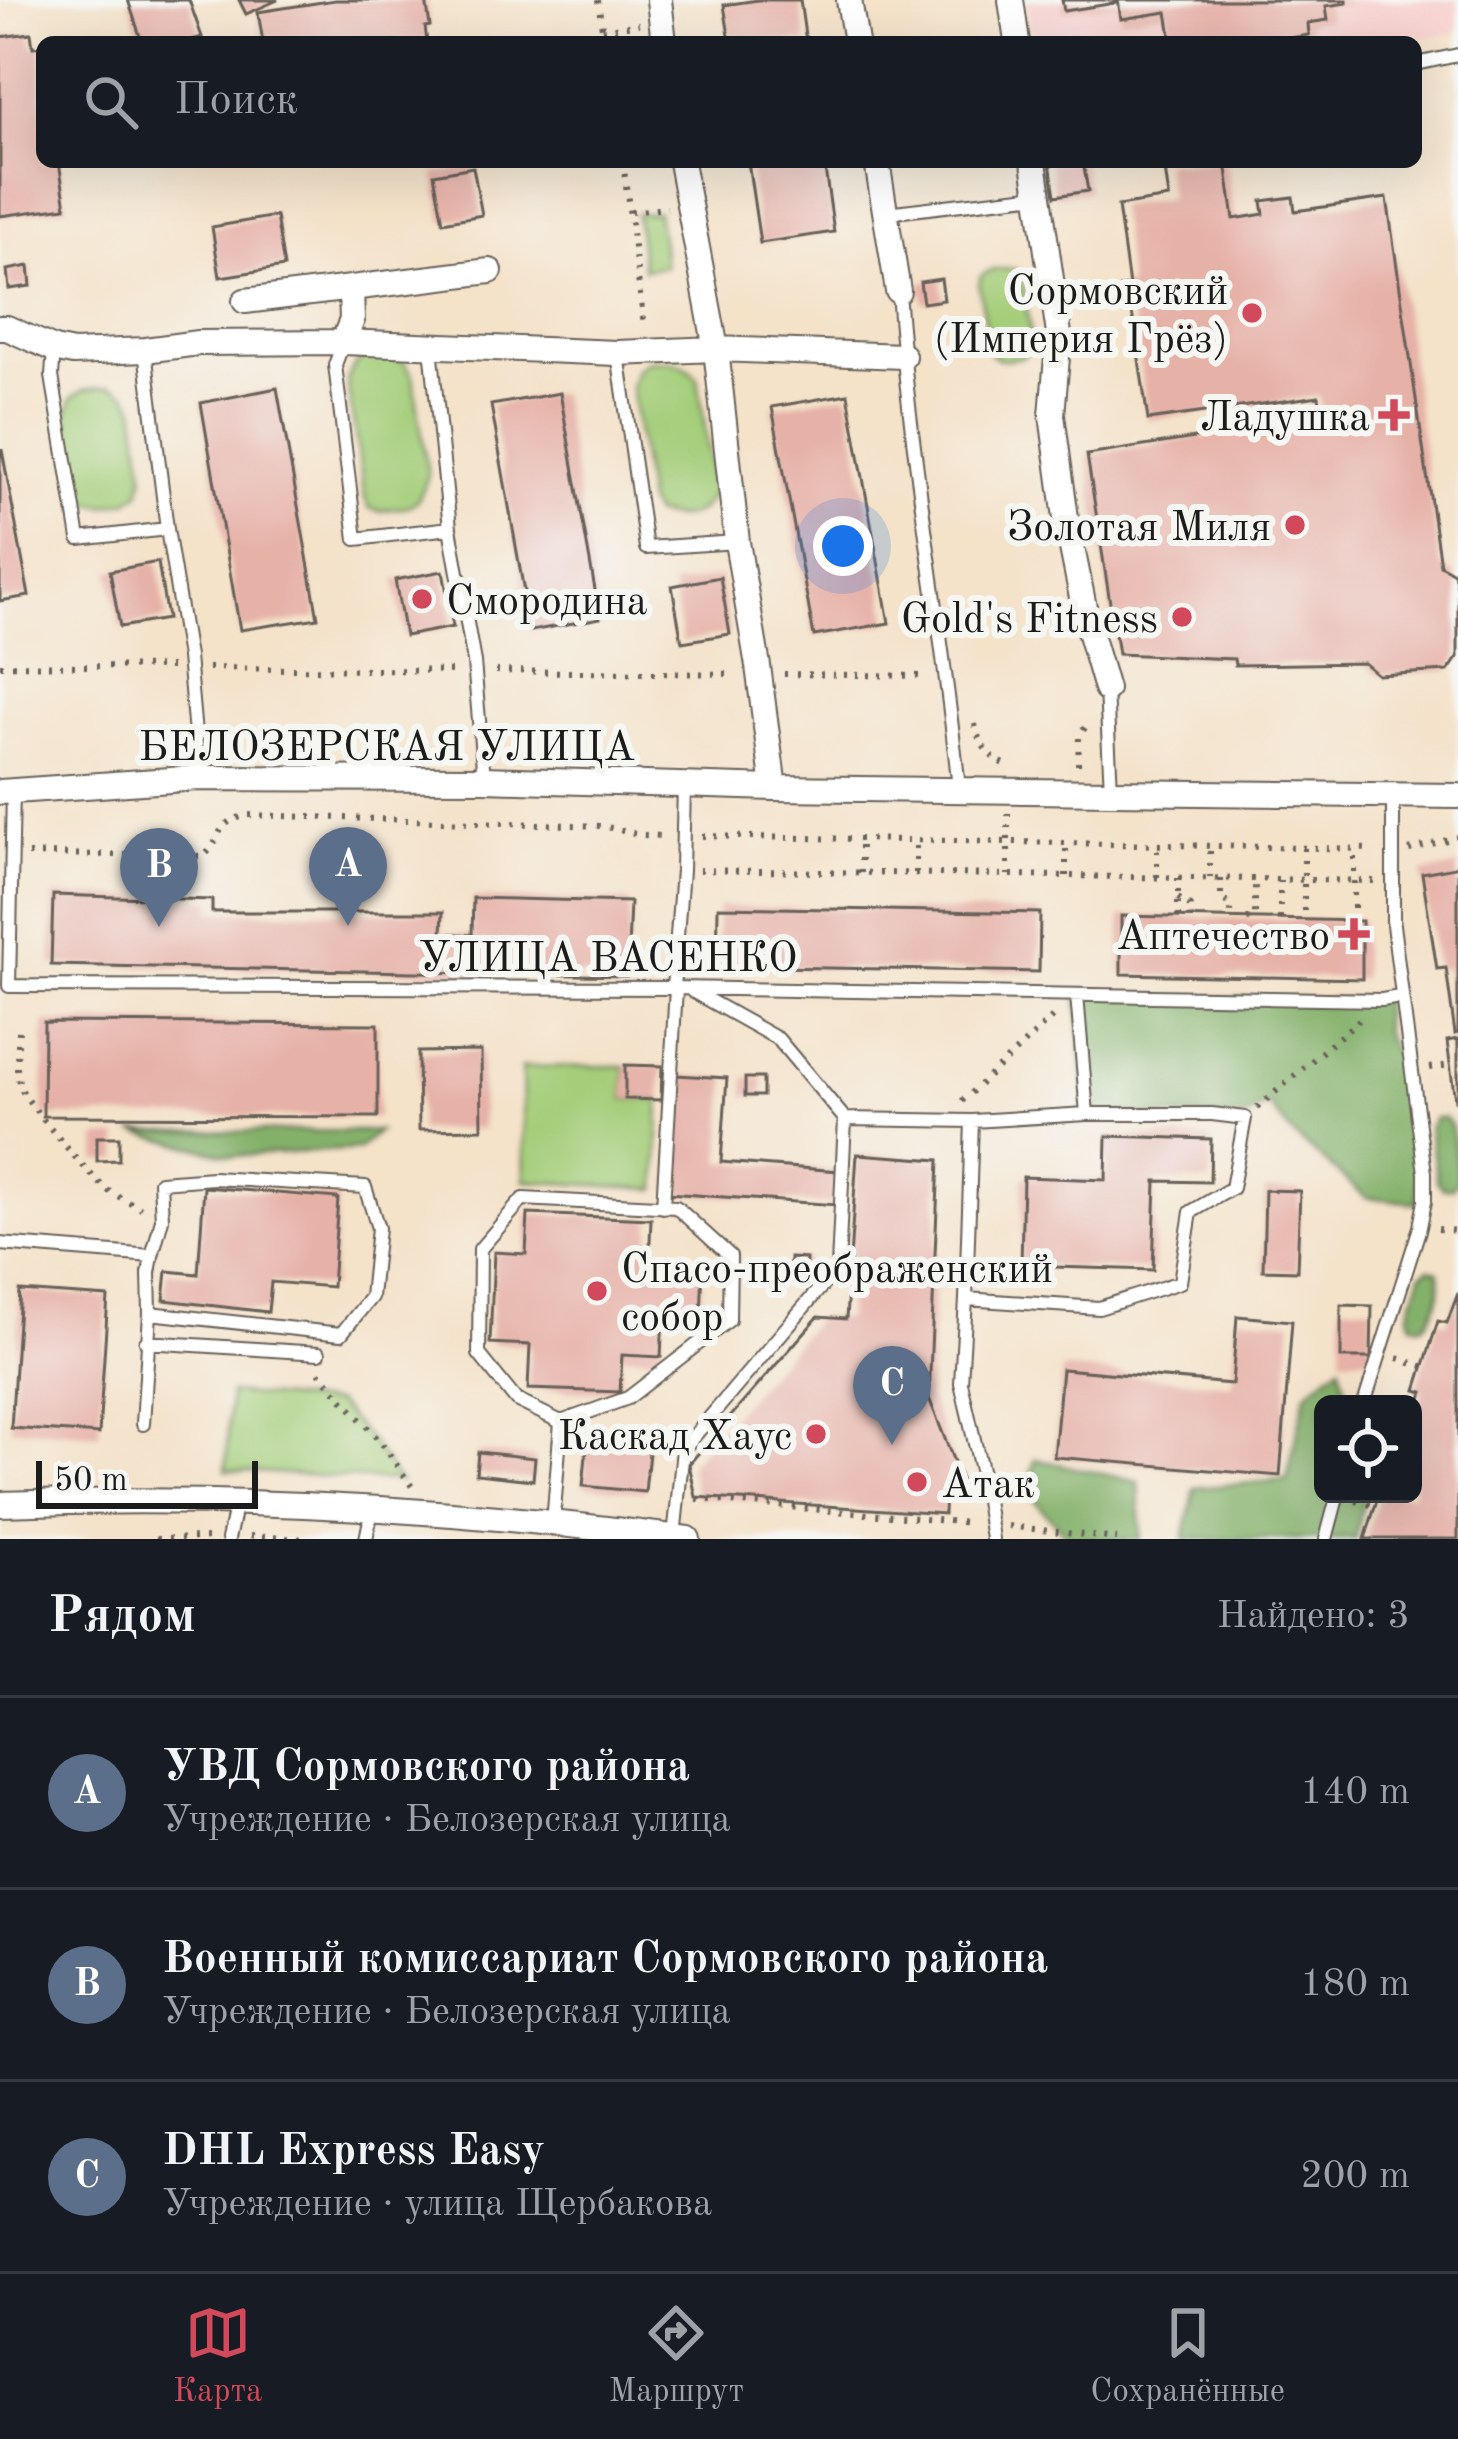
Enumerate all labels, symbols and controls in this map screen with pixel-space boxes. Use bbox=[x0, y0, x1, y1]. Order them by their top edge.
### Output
search box bbox=[36, 36, 1422, 168]
icon: search bbox=[78, 69, 144, 135]
text: Поиск bbox=[174, 79, 298, 124]
place label: Сормовский (Империя Грёз) bbox=[933, 272, 1228, 362]
marker: Сормовский (Империя Грёз) bbox=[1239, 300, 1265, 326]
place label: Ладушка bbox=[1200, 398, 1370, 440]
marker: Ладушка bbox=[1381, 402, 1407, 428]
place label: Золотая Миля bbox=[1007, 508, 1271, 550]
marker: Золотая Миля bbox=[1282, 512, 1308, 538]
your location bbox=[813, 516, 873, 576]
place label: Смородина bbox=[446, 582, 648, 624]
marker: Смородина bbox=[409, 586, 435, 612]
place label: Gold's Fitness bbox=[901, 600, 1158, 642]
marker: Gold's Fitness bbox=[1169, 604, 1195, 630]
street label: БЕЛОЗЕРСКАЯ УЛИЦА bbox=[139, 728, 635, 770]
pin: A bbox=[309, 827, 387, 926]
pin: B bbox=[120, 828, 198, 927]
place label: Аптечество bbox=[1116, 917, 1330, 959]
marker: Аптечество bbox=[1341, 921, 1367, 947]
street label: УЛИЦА ВАСЕНКО bbox=[419, 939, 797, 981]
place label: Спасо-преображенский собор bbox=[621, 1250, 1053, 1340]
marker: Спасо-преображенский собор bbox=[584, 1278, 610, 1304]
pin: C bbox=[853, 1346, 931, 1445]
map controls bbox=[1314, 1395, 1422, 1503]
button: locate bbox=[1314, 1395, 1422, 1503]
place label: Каскад Хаус bbox=[557, 1417, 792, 1459]
marker: Каскад Хаус bbox=[803, 1421, 829, 1447]
scale bar bbox=[36, 1455, 258, 1508]
text: 50 m bbox=[54, 1465, 128, 1498]
place label: Атак bbox=[941, 1465, 1035, 1507]
marker: Атак bbox=[904, 1469, 930, 1495]
text: Рядом bbox=[48, 1592, 196, 1643]
text: Найдено: 3 bbox=[1217, 1597, 1410, 1636]
text: УВД Сормовского района bbox=[162, 1746, 690, 1791]
text: A bbox=[72, 1773, 102, 1812]
text: 140 m bbox=[1300, 1773, 1410, 1812]
text: Учреждение · Белозерская улица bbox=[162, 1801, 731, 1840]
text: Военный комиссариат Сормовского района bbox=[162, 1938, 1048, 1983]
text: B bbox=[73, 1965, 101, 2004]
text: 180 m bbox=[1300, 1965, 1410, 2004]
text: Учреждение · Белозерская улица bbox=[162, 1993, 731, 2032]
text: DHL Express Easy bbox=[162, 2130, 545, 2175]
text: C bbox=[74, 2157, 100, 2196]
text: 200 m bbox=[1300, 2157, 1410, 2196]
text: Учреждение · улица Щербакова bbox=[162, 2185, 712, 2224]
tab: Карта bbox=[173, 2300, 262, 2413]
tab: Маршрут bbox=[609, 2300, 744, 2413]
tab: Сохранённые bbox=[1090, 2300, 1285, 2413]

